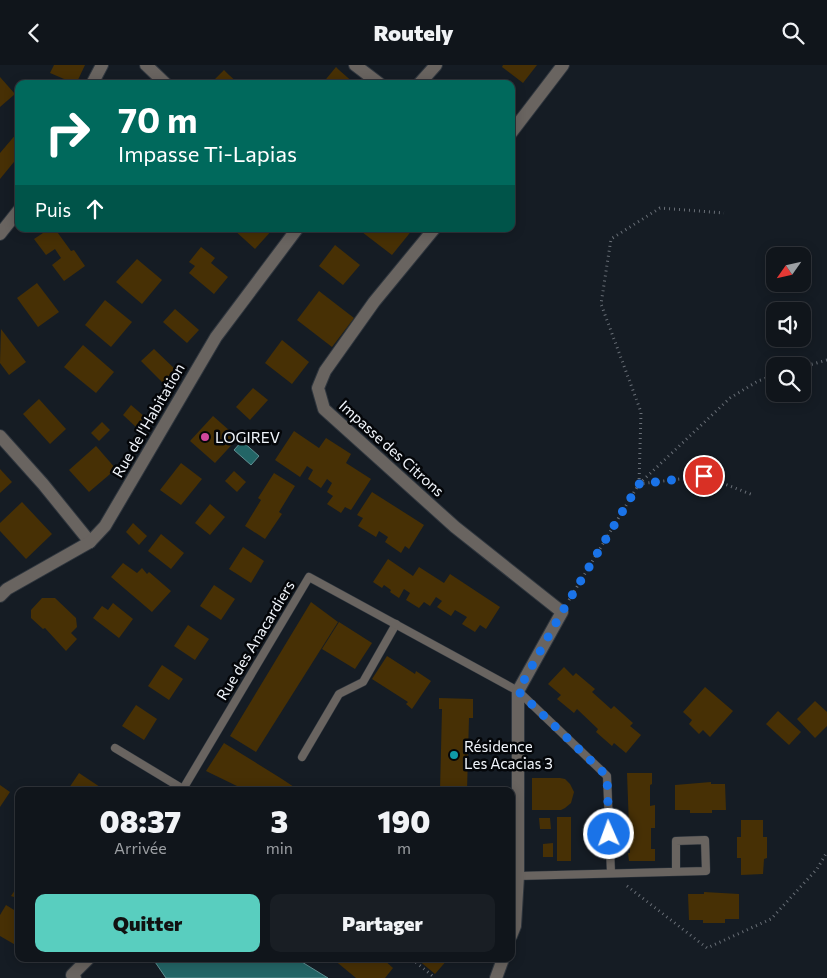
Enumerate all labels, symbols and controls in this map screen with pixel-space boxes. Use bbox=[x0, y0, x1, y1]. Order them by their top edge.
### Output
icon: back bbox=[20, 19, 48, 47]
text: Routely bbox=[373, 19, 454, 46]
icon: search bbox=[779, 19, 807, 47]
text: 70 m bbox=[118, 97, 198, 140]
icon: right bbox=[35, 100, 100, 165]
text: Impasse Ti-Lapias bbox=[118, 140, 297, 167]
icon: ahead bbox=[81, 195, 109, 223]
text: Puis bbox=[35, 198, 71, 221]
north arrow bbox=[766, 247, 811, 293]
map controls bbox=[766, 247, 811, 402]
button: sound bbox=[766, 302, 811, 347]
button: search bbox=[766, 357, 811, 402]
street label: Rue de l'Habitation bbox=[108, 360, 188, 480]
street label: Impasse des Citrons bbox=[336, 396, 448, 500]
place label: LOGIREV bbox=[215, 428, 280, 446]
marker: LOGIREV bbox=[199, 431, 211, 443]
pin bbox=[683, 455, 725, 497]
icon: arrive bbox=[690, 462, 718, 490]
street label: Rue des Anacardiers bbox=[212, 577, 298, 703]
place label: Résidence Les Acacias 3 bbox=[464, 737, 553, 772]
marker: Résidence Les Acacias 3 bbox=[448, 749, 460, 761]
text: 08:37 bbox=[100, 802, 181, 839]
text: 3 bbox=[270, 802, 288, 839]
text: 190 bbox=[378, 802, 430, 839]
position arrow bbox=[582, 807, 634, 859]
text: Arrivée bbox=[114, 838, 167, 857]
text: min bbox=[266, 838, 293, 857]
text: m bbox=[397, 838, 411, 857]
button: Quitter bbox=[35, 894, 260, 952]
button: Partager bbox=[270, 894, 495, 952]

